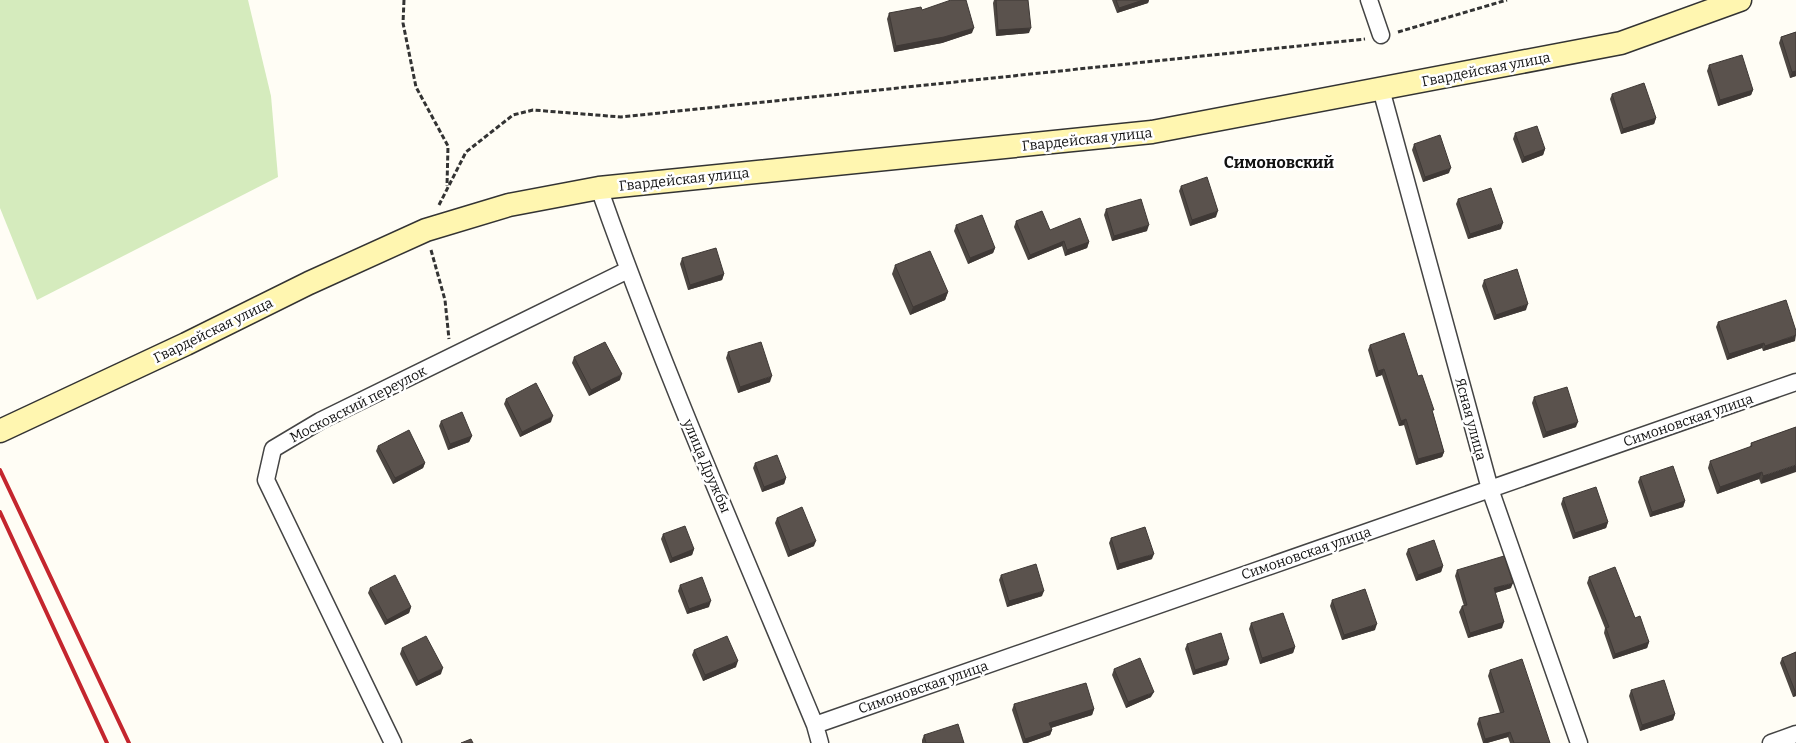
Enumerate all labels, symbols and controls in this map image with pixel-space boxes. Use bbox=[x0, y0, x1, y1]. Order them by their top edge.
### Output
street label: Гвардейская улица bbox=[1420, 49, 1552, 90]
street label: Гвардейская улица bbox=[1021, 124, 1153, 155]
district label: Симоновский bbox=[1224, 153, 1334, 172]
street label: Гвардейская улица bbox=[618, 164, 750, 195]
street label: Гвардейская улица bbox=[151, 294, 276, 367]
street label: Московский переулок bbox=[287, 362, 430, 446]
street label: Ясная улица bbox=[1451, 376, 1490, 463]
street label: Симоновская улица bbox=[1621, 390, 1756, 451]
street label: улица Дружбы bbox=[679, 416, 734, 516]
street label: Симоновская улица bbox=[1239, 523, 1374, 584]
street label: Симоновская улица bbox=[856, 657, 991, 718]

